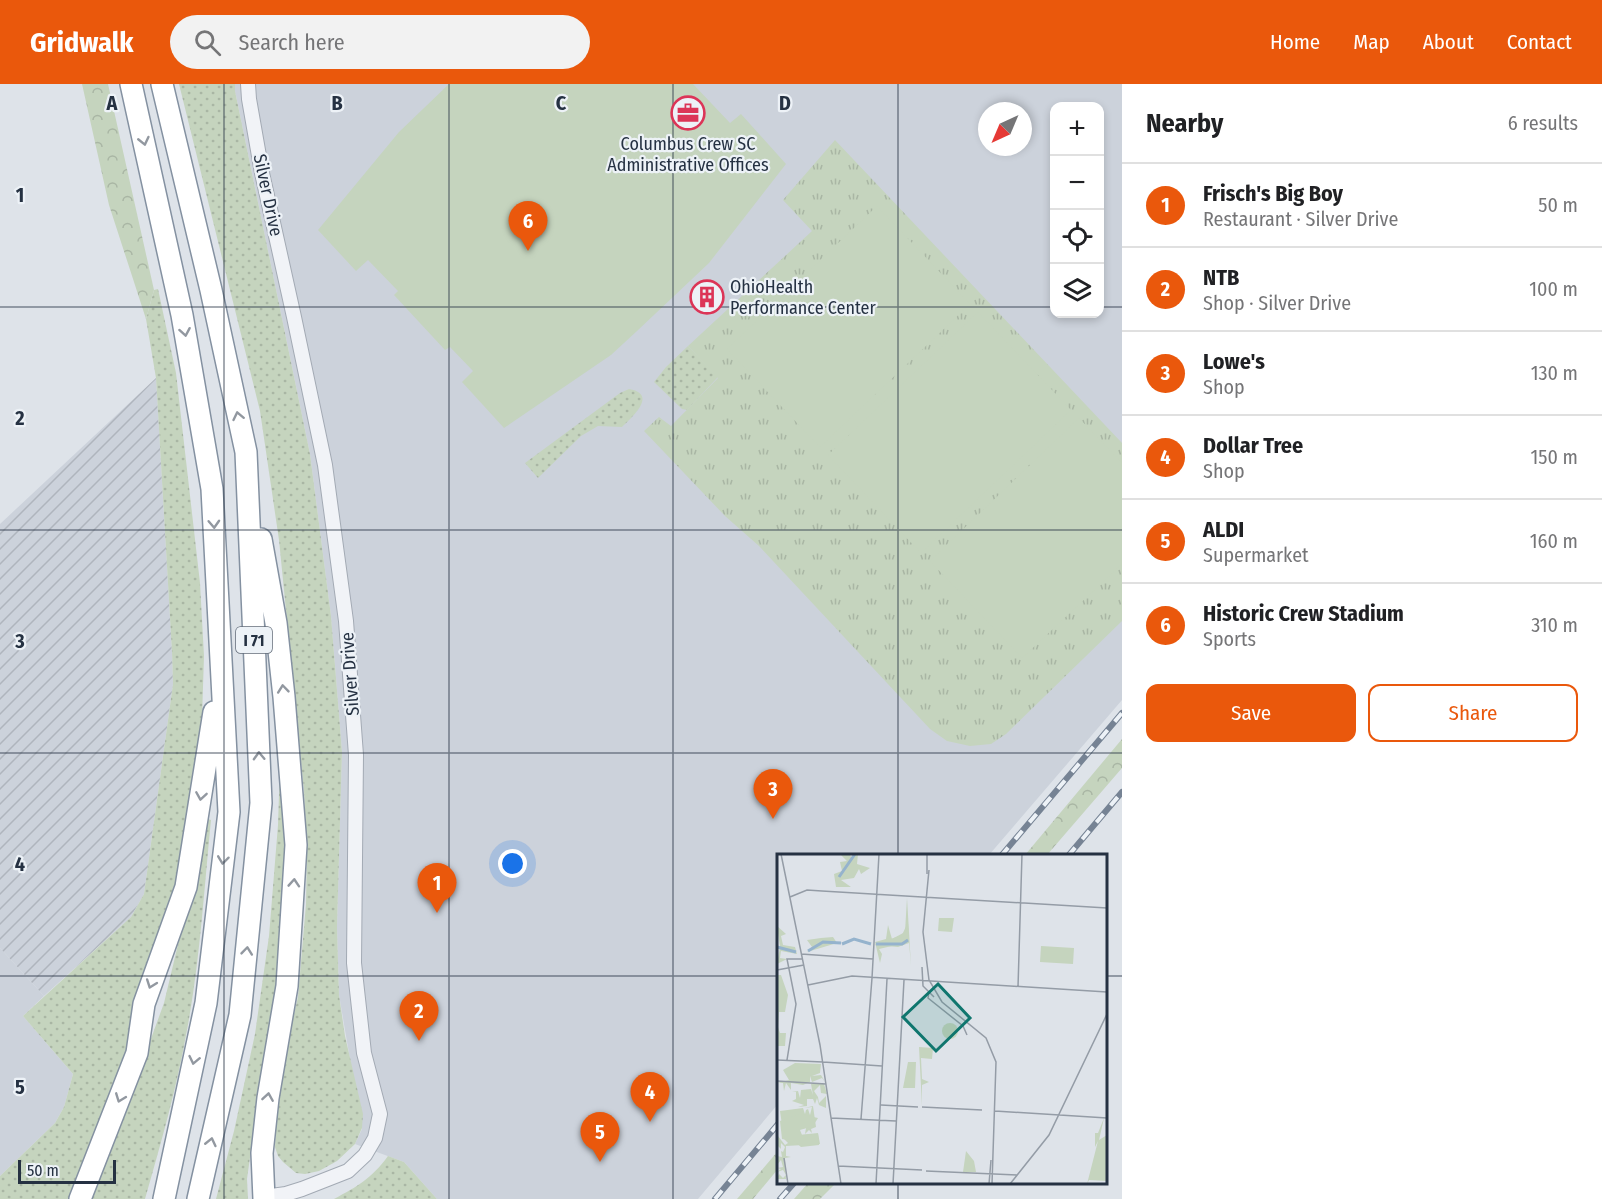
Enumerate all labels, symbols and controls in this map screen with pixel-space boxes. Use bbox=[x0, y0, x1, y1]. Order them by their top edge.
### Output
search box bbox=[170, 15, 590, 69]
text: Gridwalk bbox=[30, 26, 134, 59]
icon: search bbox=[191, 26, 224, 59]
text: Search here bbox=[239, 29, 345, 56]
text: Home bbox=[1270, 29, 1320, 55]
text: Map bbox=[1353, 29, 1390, 55]
text: About bbox=[1423, 29, 1474, 55]
text: Contact bbox=[1507, 29, 1572, 55]
text: A bbox=[106, 91, 119, 115]
text: B bbox=[331, 91, 343, 115]
text: C bbox=[556, 91, 567, 115]
text: D bbox=[779, 91, 791, 115]
office icon: Columbus Crew SC Administrative Offices bbox=[670, 95, 706, 131]
north arrow bbox=[978, 102, 1032, 156]
map controls bbox=[1050, 102, 1104, 318]
button: + bbox=[1050, 102, 1104, 156]
text: Nearby bbox=[1146, 108, 1223, 139]
text: 6 results bbox=[1508, 111, 1578, 135]
place label: Columbus Crew SC Administrative Offices bbox=[607, 133, 769, 176]
one-way arrow bbox=[136, 136, 149, 146]
street label: Silver Drive bbox=[249, 152, 287, 238]
button: − bbox=[1050, 156, 1104, 210]
text: Frisch's Big Boy bbox=[1203, 180, 1343, 207]
text: 1 bbox=[16, 183, 24, 207]
text: 1 bbox=[1161, 193, 1170, 217]
text: 50 m bbox=[1538, 193, 1578, 217]
pin: 6 bbox=[508, 202, 548, 251]
text: Restaurant · Silver Drive bbox=[1203, 207, 1398, 231]
button: locate bbox=[1050, 210, 1104, 264]
button: layers bbox=[1050, 264, 1104, 318]
text: NTB bbox=[1203, 264, 1239, 291]
place label: OhioHealth Performance Center bbox=[730, 276, 876, 319]
text: 2 bbox=[1161, 277, 1170, 301]
text: 100 m bbox=[1529, 277, 1578, 301]
building icon: OhioHealth Performance Center bbox=[689, 279, 725, 315]
text: Shop · Silver Drive bbox=[1203, 291, 1351, 315]
one-way arrow bbox=[178, 326, 191, 336]
text: Lowe's bbox=[1203, 348, 1265, 375]
text: 3 bbox=[1161, 361, 1170, 385]
text: 130 m bbox=[1531, 361, 1578, 385]
text: Shop bbox=[1203, 375, 1245, 399]
text: 2 bbox=[14, 406, 25, 430]
one-way arrow bbox=[233, 411, 246, 421]
text: Dollar Tree bbox=[1203, 432, 1303, 459]
text: 4 bbox=[1160, 445, 1171, 469]
text: 150 m bbox=[1531, 445, 1578, 469]
text: Shop bbox=[1203, 459, 1245, 483]
text: ALDI bbox=[1203, 516, 1244, 543]
one-way arrow bbox=[207, 520, 220, 529]
text: 5 bbox=[1161, 529, 1170, 553]
text: 160 m bbox=[1530, 529, 1578, 553]
text: Supermarket bbox=[1203, 543, 1309, 567]
text: Historic Crew Stadium bbox=[1203, 600, 1404, 627]
text: 6 bbox=[1160, 613, 1171, 637]
text: 310 m bbox=[1531, 613, 1578, 637]
road number: I 71 bbox=[236, 627, 272, 653]
text: Sports bbox=[1203, 627, 1256, 651]
text: 3 bbox=[14, 629, 25, 653]
street label: Silver Drive bbox=[336, 631, 364, 716]
one-way arrow bbox=[277, 684, 290, 693]
button: Save bbox=[1146, 684, 1356, 742]
button: Share bbox=[1368, 684, 1578, 742]
one-way arrow bbox=[253, 752, 266, 761]
pin: 3 bbox=[754, 770, 792, 819]
one-way arrow bbox=[195, 791, 208, 801]
your location bbox=[498, 849, 527, 878]
text: 4 bbox=[15, 852, 25, 876]
inset map bbox=[777, 854, 1107, 1184]
one-way arrow bbox=[217, 855, 230, 864]
pin: 1 bbox=[418, 864, 456, 913]
one-way arrow bbox=[287, 879, 300, 888]
one-way arrow bbox=[240, 946, 252, 955]
one-way arrow bbox=[146, 978, 159, 989]
pin: 2 bbox=[400, 992, 438, 1041]
one-way arrow bbox=[188, 1055, 201, 1065]
pin: 4 bbox=[630, 1072, 670, 1122]
text: 5 bbox=[15, 1075, 25, 1099]
one-way arrow bbox=[114, 1092, 127, 1102]
one-way arrow bbox=[262, 1093, 274, 1102]
pin: 5 bbox=[580, 1112, 620, 1162]
one-way arrow bbox=[203, 1137, 216, 1147]
scale bar bbox=[18, 1157, 116, 1184]
text: 50 m bbox=[27, 1161, 59, 1180]

